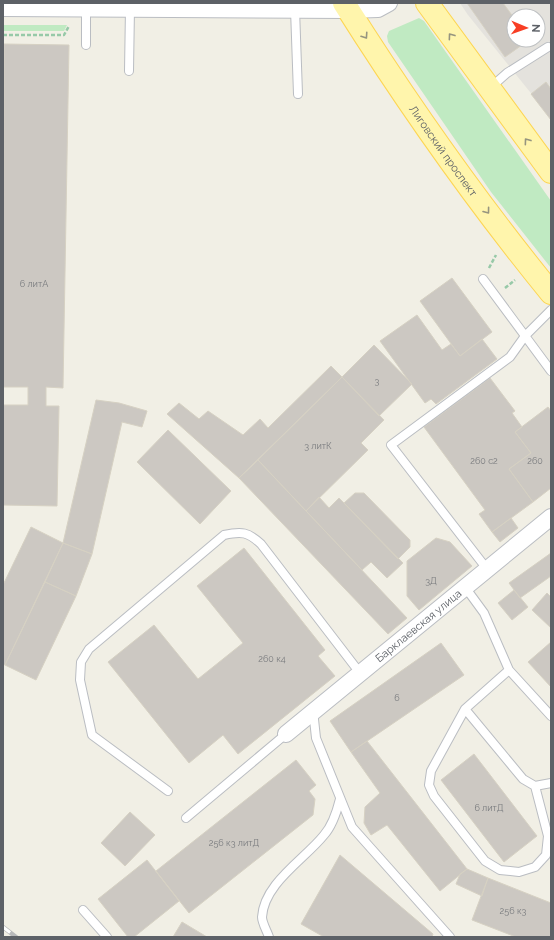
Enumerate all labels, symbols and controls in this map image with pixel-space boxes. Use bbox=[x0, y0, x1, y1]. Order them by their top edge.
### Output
north arrow bbox=[506, 8, 546, 48]
text: N bbox=[529, 24, 542, 33]
one-way arrow bbox=[361, 31, 368, 38]
one-way arrow bbox=[449, 33, 456, 40]
street label: Лиговский проспект bbox=[407, 103, 480, 199]
one-way arrow bbox=[525, 138, 532, 145]
one-way arrow bbox=[482, 207, 489, 214]
house number: 6 литА bbox=[20, 279, 48, 289]
house number: 3 bbox=[375, 376, 380, 386]
house number: 3 литК bbox=[304, 441, 332, 451]
house number: 260 с2 bbox=[470, 456, 498, 466]
house number: 260 bbox=[527, 456, 543, 466]
house number: 3Д bbox=[425, 576, 437, 586]
street label: Барклаевская улица bbox=[373, 587, 464, 665]
house number: 260 к4 bbox=[258, 654, 286, 664]
house number: 6 bbox=[394, 693, 400, 703]
house number: 6 литД bbox=[474, 803, 504, 813]
house number: 256 к3 литД bbox=[209, 838, 260, 848]
house number: 256 к3 bbox=[500, 906, 527, 916]

